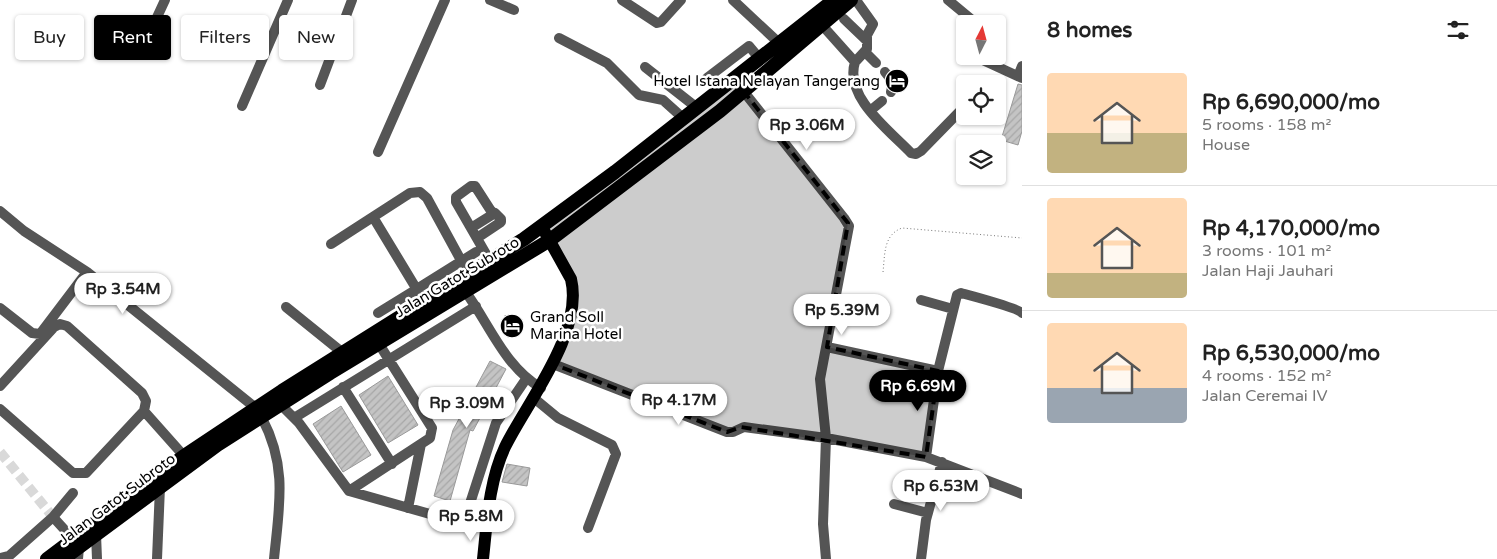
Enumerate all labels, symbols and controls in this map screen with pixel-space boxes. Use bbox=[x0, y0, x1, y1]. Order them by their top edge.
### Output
chip: Buy bbox=[15, 15, 84, 60]
chip: Rent bbox=[94, 15, 171, 60]
chip: Filters bbox=[181, 15, 269, 60]
chip: New bbox=[279, 15, 353, 60]
north arrow bbox=[956, 15, 1006, 65]
map controls bbox=[956, 15, 1006, 185]
icon: filters bbox=[1444, 16, 1472, 44]
text: 8 homes bbox=[1047, 18, 1132, 43]
hotel icon: Hotel Istana Nelayan Tangerang bbox=[884, 68, 910, 94]
place label: Hotel Istana Nelayan Tangerang bbox=[653, 72, 880, 90]
button: locate bbox=[956, 75, 1006, 125]
text: Rp 6,690,000/mo bbox=[1202, 90, 1380, 115]
icon: home bbox=[1087, 93, 1147, 153]
pin: Rp 3.06M bbox=[755, 108, 859, 151]
text: Rp 3.06M bbox=[769, 115, 845, 135]
text: 5 rooms · 158 m² bbox=[1202, 115, 1331, 135]
button: layers bbox=[956, 135, 1006, 185]
text: House bbox=[1202, 135, 1250, 155]
text: Rp 4,170,000/mo bbox=[1202, 216, 1380, 241]
icon: home bbox=[1087, 218, 1147, 278]
street label: Jalan Gatot Subroto bbox=[392, 233, 522, 321]
text: 3 rooms · 101 m² bbox=[1202, 241, 1331, 261]
text: Jalan Haji Jauhari bbox=[1202, 261, 1334, 281]
pin: Rp 3.54M bbox=[71, 272, 175, 315]
text: Rp 3.54M bbox=[85, 279, 161, 299]
pin: Rp 5.39M bbox=[790, 294, 894, 336]
text: Rp 5.39M bbox=[804, 300, 880, 320]
place label: Grand Soll Marina Hotel bbox=[530, 308, 622, 343]
hotel icon: Grand Soll Marina Hotel bbox=[499, 313, 525, 339]
text: Rp 6,530,000/mo bbox=[1202, 341, 1380, 366]
icon: home bbox=[1087, 343, 1147, 403]
text: 4 rooms · 152 m² bbox=[1202, 366, 1331, 386]
pin: Rp 6.69M bbox=[866, 370, 970, 412]
text: Rp 6.69M bbox=[880, 376, 956, 396]
pin: Rp 4.17M bbox=[627, 384, 731, 426]
pin: Rp 3.09M bbox=[415, 386, 519, 429]
text: Jalan Ceremai IV bbox=[1202, 386, 1328, 406]
text: Rp 4.17M bbox=[641, 390, 717, 410]
text: Rp 3.09M bbox=[429, 393, 505, 413]
street label: Jalan Gatot Subroto bbox=[55, 449, 179, 549]
pin: Rp 6.53M bbox=[889, 470, 993, 512]
text: Rp 6.53M bbox=[903, 476, 979, 496]
pin: Rp 5.8M bbox=[425, 500, 517, 542]
text: Rp 5.8M bbox=[438, 506, 504, 526]

